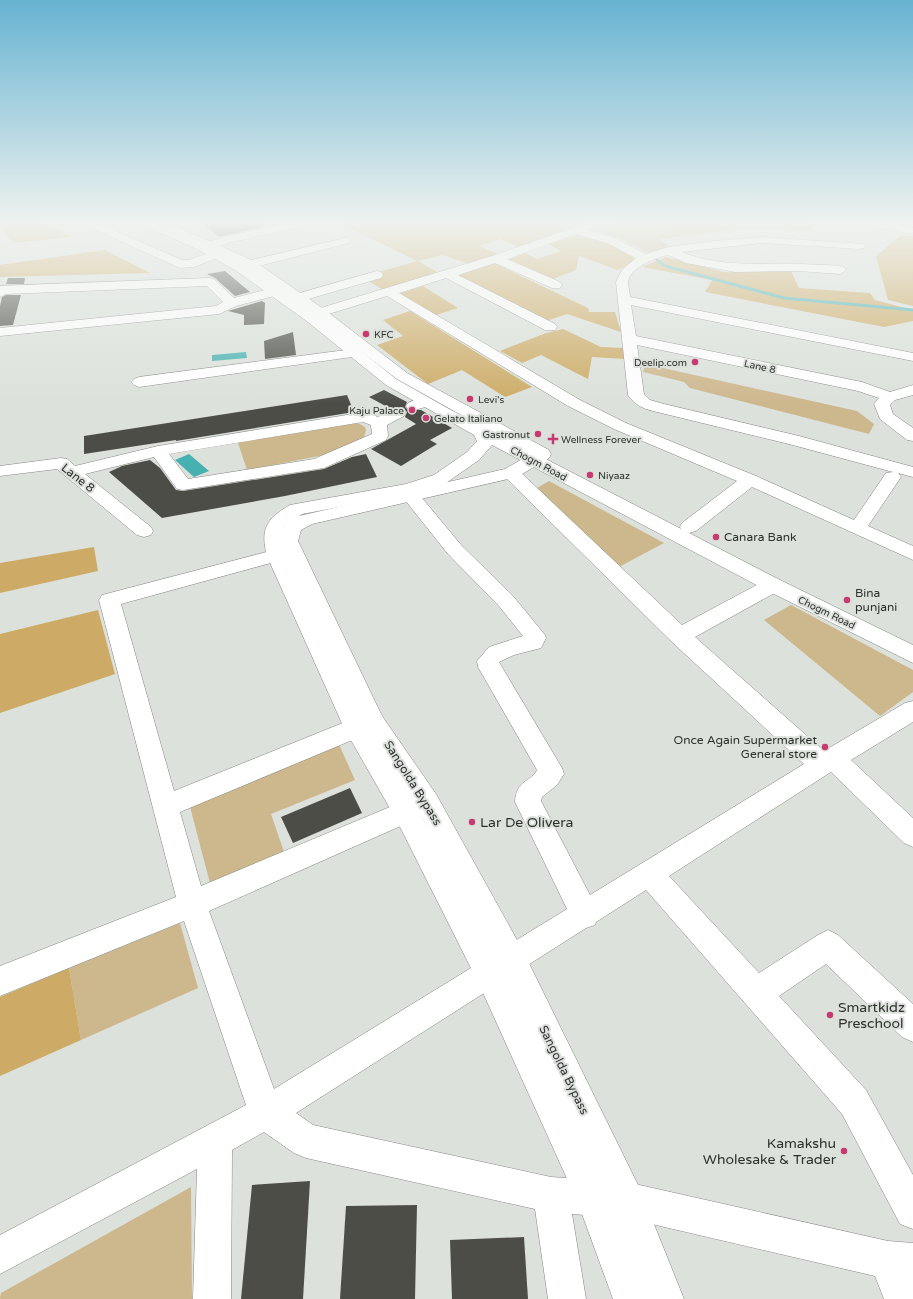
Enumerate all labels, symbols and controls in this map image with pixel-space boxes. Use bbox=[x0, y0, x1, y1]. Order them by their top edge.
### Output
marker: KFC bbox=[361, 329, 371, 339]
place label: KFC bbox=[374, 329, 394, 341]
place label: Deelip.com bbox=[634, 357, 687, 369]
marker: Deelip.com bbox=[690, 357, 700, 367]
street label: Lane 8 bbox=[743, 358, 777, 376]
marker: Levi's bbox=[465, 394, 475, 404]
place label: Levi's bbox=[478, 394, 504, 406]
place label: Kaju Palace bbox=[349, 405, 404, 417]
marker: Kaju Palace bbox=[407, 405, 417, 415]
marker: Gelato Italiano bbox=[421, 413, 431, 423]
place label: Gelato Italiano bbox=[434, 413, 503, 425]
place label: Gastronut bbox=[483, 429, 530, 441]
marker: Gastronut bbox=[533, 429, 543, 439]
marker: Wellness Forever bbox=[548, 434, 558, 444]
place label: Wellness Forever bbox=[561, 434, 641, 446]
street label: Chogm Road bbox=[508, 444, 569, 484]
street label: Lane 8 bbox=[59, 461, 97, 495]
marker: Niyaaz bbox=[585, 470, 595, 480]
place label: Niyaaz bbox=[598, 470, 630, 482]
place label: Canara Bank bbox=[724, 530, 797, 544]
marker: Canara Bank bbox=[711, 532, 721, 542]
place label: Bina punjani bbox=[855, 586, 897, 614]
street label: Chogm Road bbox=[796, 594, 857, 632]
marker: Bina punjani bbox=[842, 595, 852, 605]
place label: Once Again Supermarket General store bbox=[674, 733, 817, 761]
street label: Sangolda Bypass bbox=[381, 738, 445, 828]
marker: Once Again Supermarket General store bbox=[820, 742, 830, 752]
place label: Lar De Olivera bbox=[480, 814, 573, 831]
marker: Lar De Olivera bbox=[467, 817, 477, 827]
place label: Smartkidz Preschool bbox=[838, 999, 905, 1032]
marker: Smartkidz Preschool bbox=[825, 1010, 835, 1020]
street label: Sangolda Bypass bbox=[536, 1023, 592, 1117]
place label: Kamakshu Wholesake & Trader bbox=[703, 1135, 837, 1168]
marker: Kamakshu Wholesake & Trader bbox=[839, 1146, 849, 1156]

